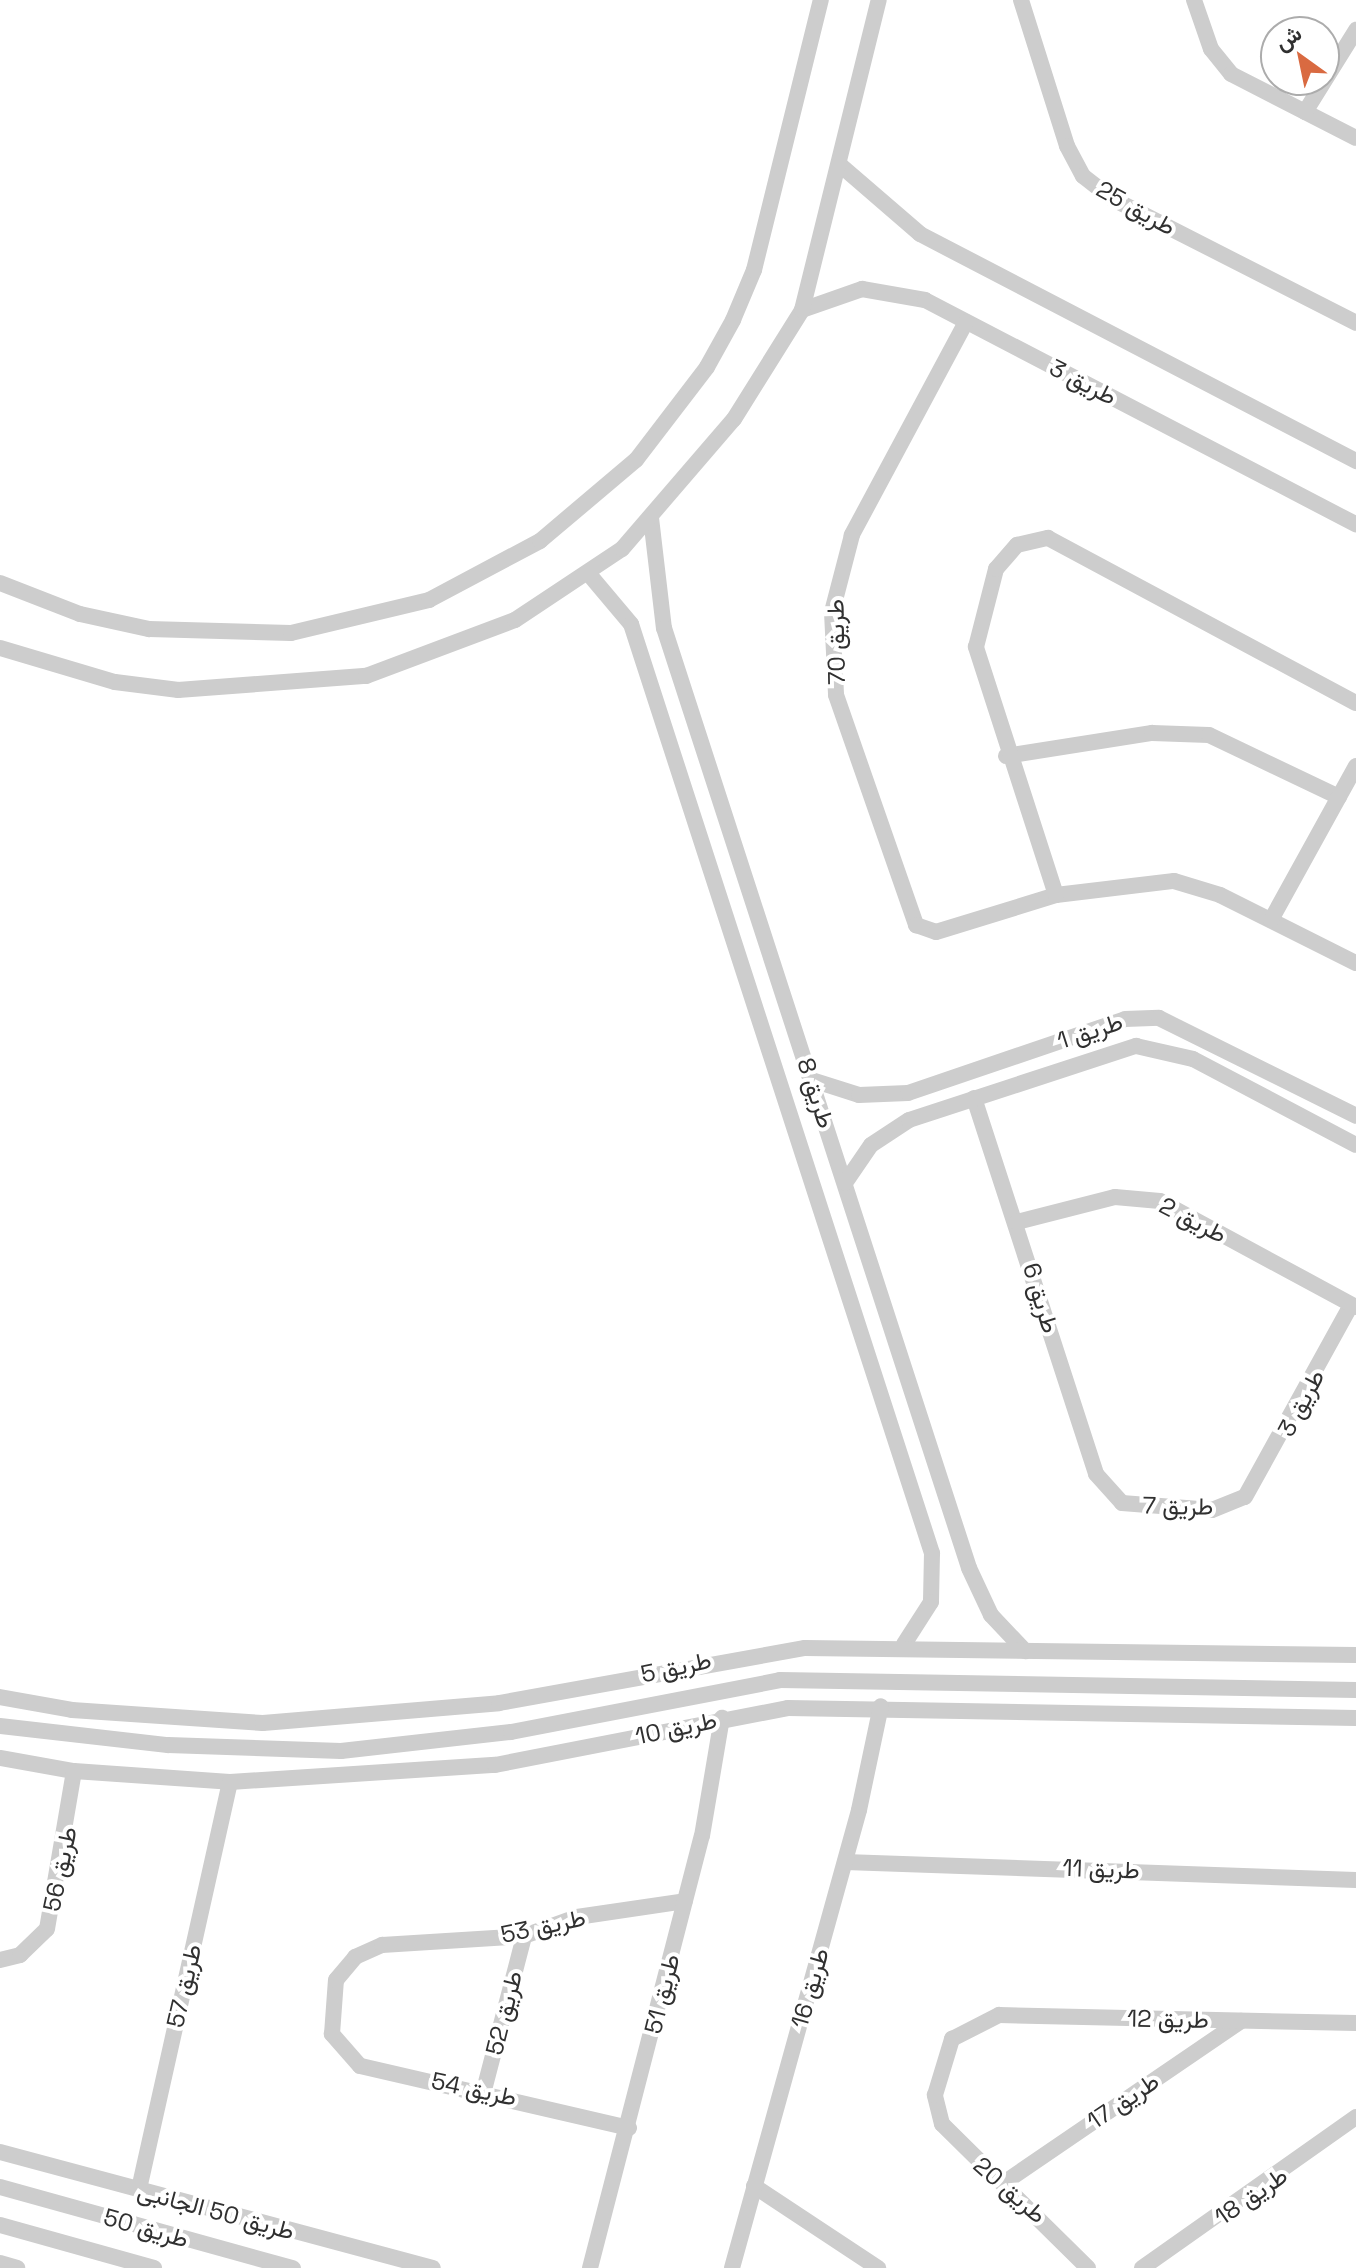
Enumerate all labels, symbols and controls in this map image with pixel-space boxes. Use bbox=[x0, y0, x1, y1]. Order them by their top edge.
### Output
north arrow bbox=[1260, 16, 1340, 96]
text: ش bbox=[1269, 19, 1307, 56]
street label: طريق 25 bbox=[1091, 175, 1181, 241]
street label: طريق 3 bbox=[1045, 353, 1121, 411]
street label: طريق 70 bbox=[821, 599, 851, 685]
street label: طريق 1 bbox=[1054, 1007, 1126, 1055]
street label: طريق 8 bbox=[791, 1054, 841, 1132]
street label: طريق 2 bbox=[1155, 1191, 1231, 1249]
street label: طريق 6 bbox=[1017, 1259, 1065, 1337]
street label: طريق 3 bbox=[1271, 1365, 1331, 1441]
street label: طريق 7 bbox=[1142, 1491, 1214, 1521]
street label: طريق 5 bbox=[638, 1645, 714, 1689]
street label: طريق 10 bbox=[633, 1705, 719, 1751]
street label: طريق 56 bbox=[37, 1824, 83, 1914]
street label: طريق 11 bbox=[1062, 1853, 1140, 1885]
street label: طريق 53 bbox=[498, 1903, 588, 1949]
street label: طريق 57 bbox=[160, 1942, 208, 2030]
street label: طريق 16 bbox=[785, 1945, 835, 2031]
street label: طريق 51 bbox=[638, 1951, 686, 2037]
street label: طريق 52 bbox=[480, 1968, 528, 2058]
street label: طريق 12 bbox=[1127, 2004, 1209, 2034]
street label: طريق 54 bbox=[429, 2066, 519, 2112]
street label: طريق 17 bbox=[1082, 2067, 1164, 2135]
street label: طريق 20 bbox=[968, 2151, 1052, 2229]
street label: طريق 18 bbox=[1209, 2161, 1293, 2231]
street label: طريق 50 الجانبى bbox=[134, 2176, 298, 2246]
street label: طريق 50 bbox=[100, 2202, 192, 2254]

